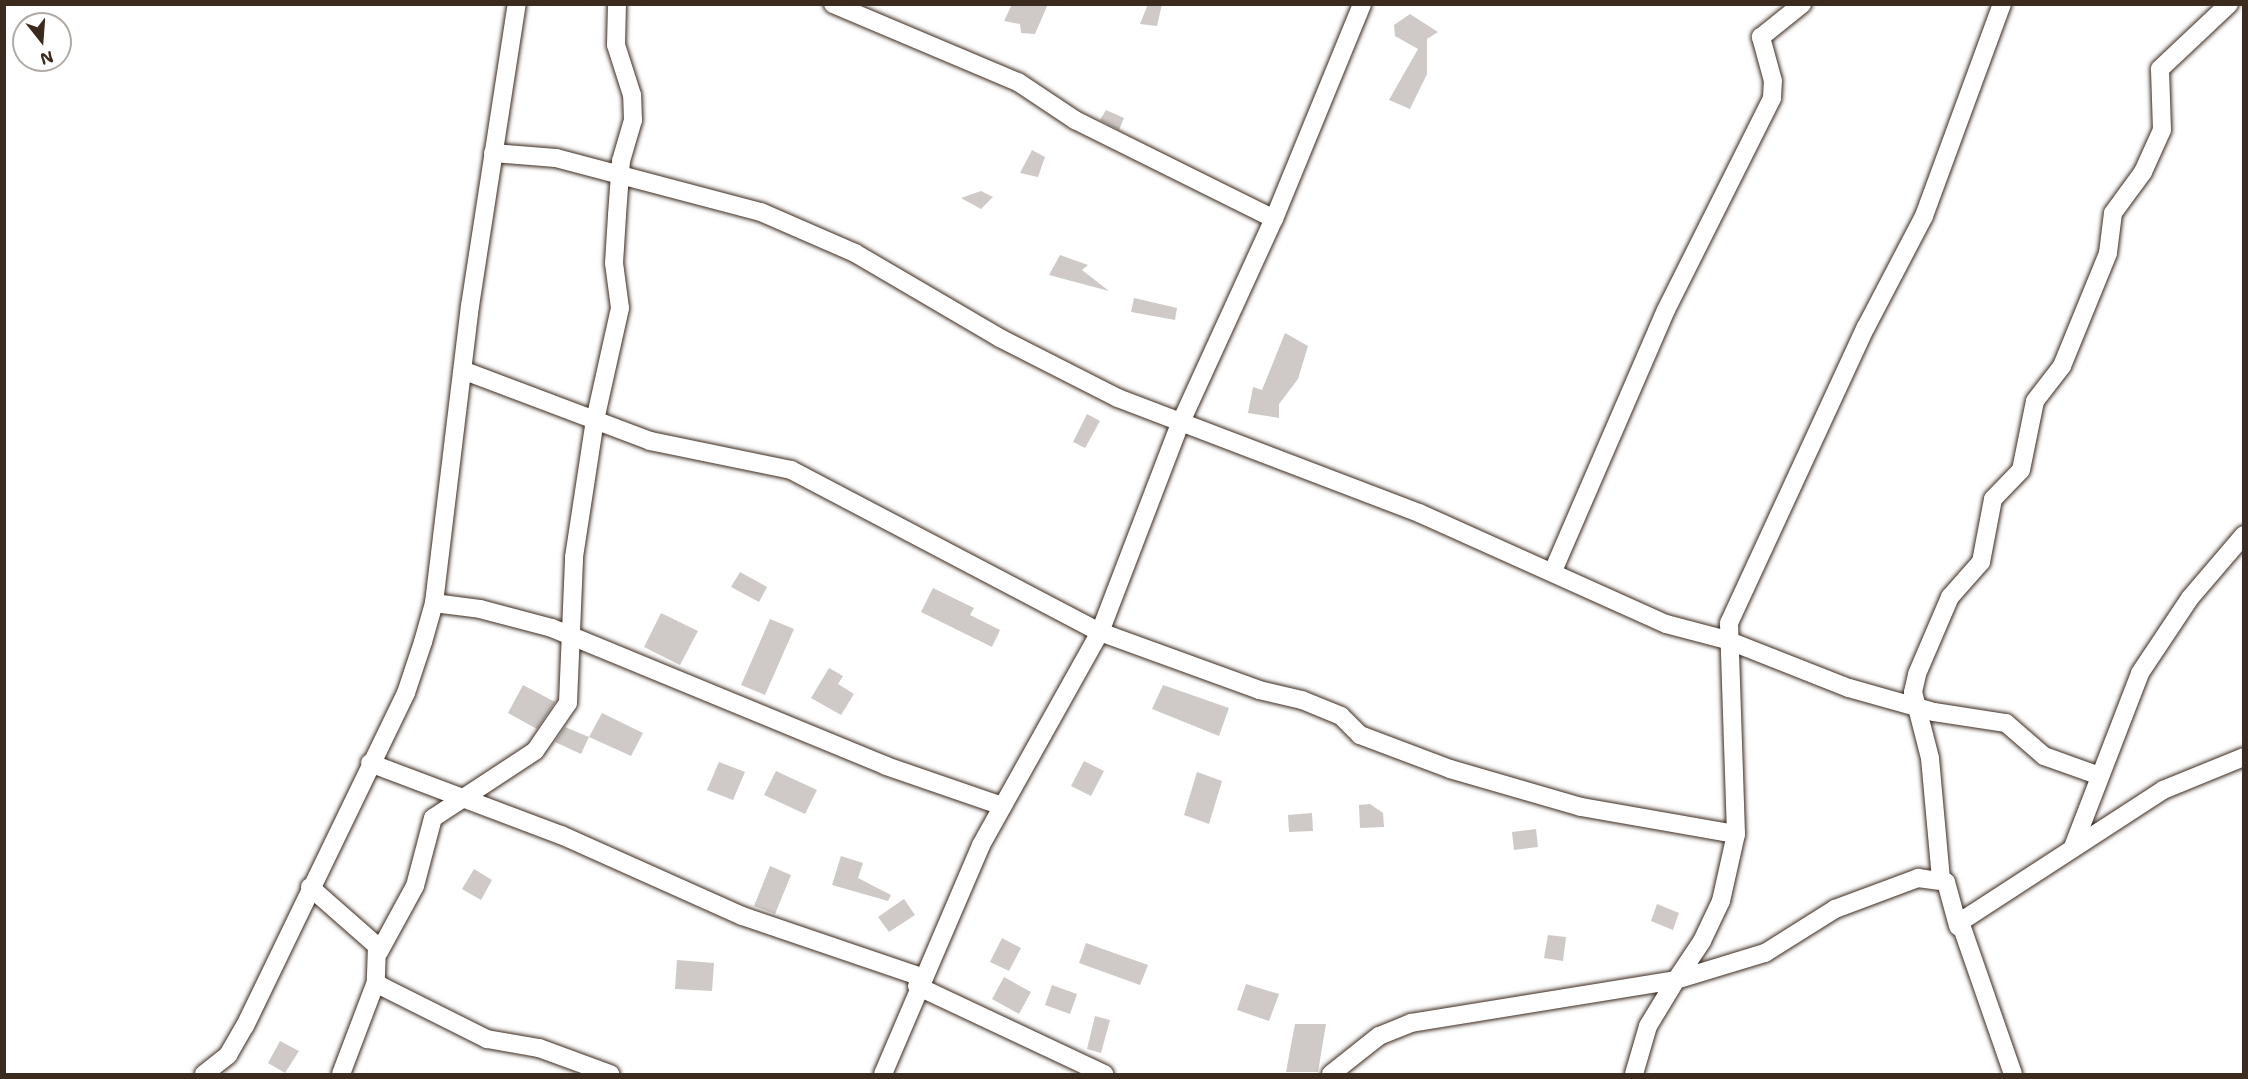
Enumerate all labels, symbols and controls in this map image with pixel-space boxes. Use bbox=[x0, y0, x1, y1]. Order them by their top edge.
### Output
north arrow bbox=[12, 12, 72, 72]
text: N bbox=[38, 46, 56, 70]

